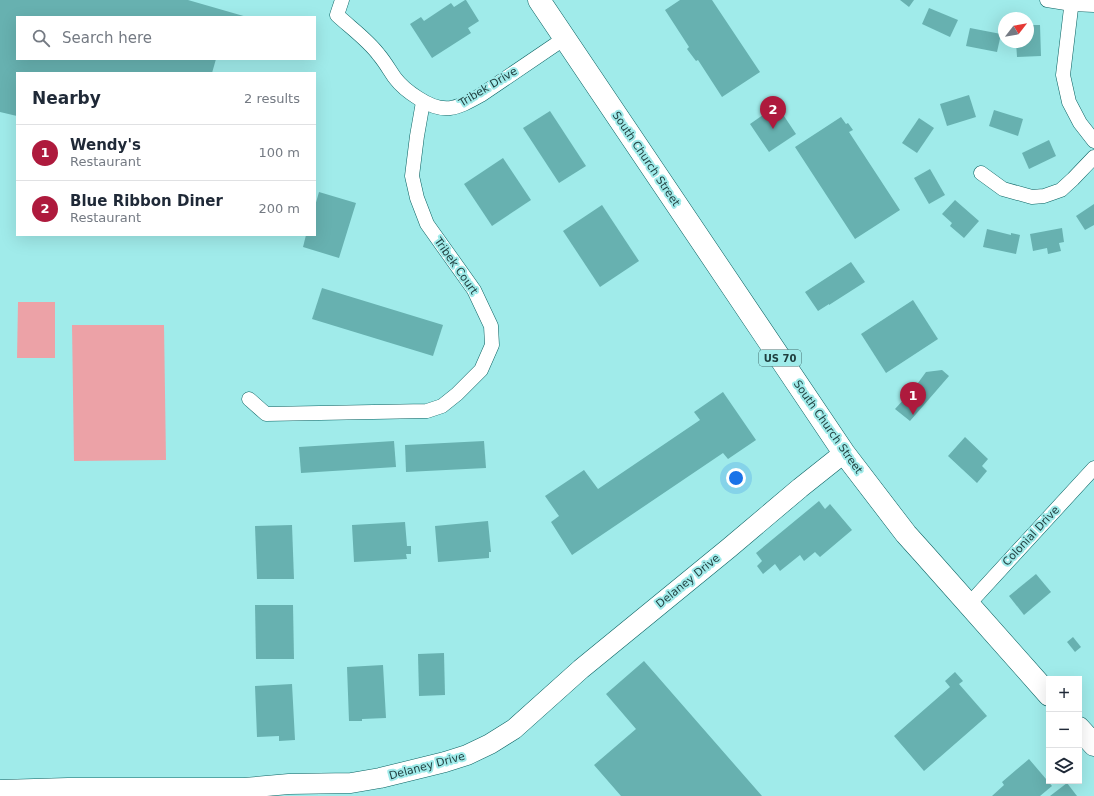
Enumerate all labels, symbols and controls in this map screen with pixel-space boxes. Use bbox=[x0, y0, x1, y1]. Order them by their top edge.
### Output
north arrow bbox=[998, 12, 1034, 48]
search box bbox=[16, 16, 316, 60]
icon: search bbox=[30, 27, 52, 49]
text: Search here bbox=[62, 29, 152, 47]
street label: Tribek Drive bbox=[456, 64, 520, 110]
text: Nearby bbox=[32, 88, 101, 108]
text: 2 results bbox=[244, 91, 300, 106]
pin: 2 bbox=[760, 96, 786, 129]
street label: South Church Street bbox=[609, 109, 683, 209]
text: Wendy's bbox=[70, 136, 141, 154]
text: 1 bbox=[40, 145, 50, 160]
text: 100 m bbox=[258, 145, 300, 160]
text: Restaurant bbox=[70, 154, 141, 169]
text: Blue Ribbon Diner bbox=[70, 192, 223, 210]
text: 2 bbox=[40, 201, 50, 216]
text: 200 m bbox=[258, 201, 300, 216]
text: Restaurant bbox=[70, 210, 141, 225]
street label: Tribek Court bbox=[431, 234, 481, 298]
road number: US 70 bbox=[759, 350, 801, 366]
street label: South Church Street bbox=[791, 378, 866, 477]
pin: 1 bbox=[900, 382, 926, 415]
your location bbox=[726, 468, 746, 488]
street label: Colonial Drive bbox=[1000, 503, 1062, 569]
street label: Delaney Drive bbox=[654, 551, 723, 611]
map controls bbox=[1046, 676, 1082, 784]
button: + bbox=[1046, 676, 1082, 712]
button: − bbox=[1046, 712, 1082, 748]
button: layers bbox=[1046, 748, 1082, 784]
street label: Delaney Drive bbox=[388, 750, 467, 782]

